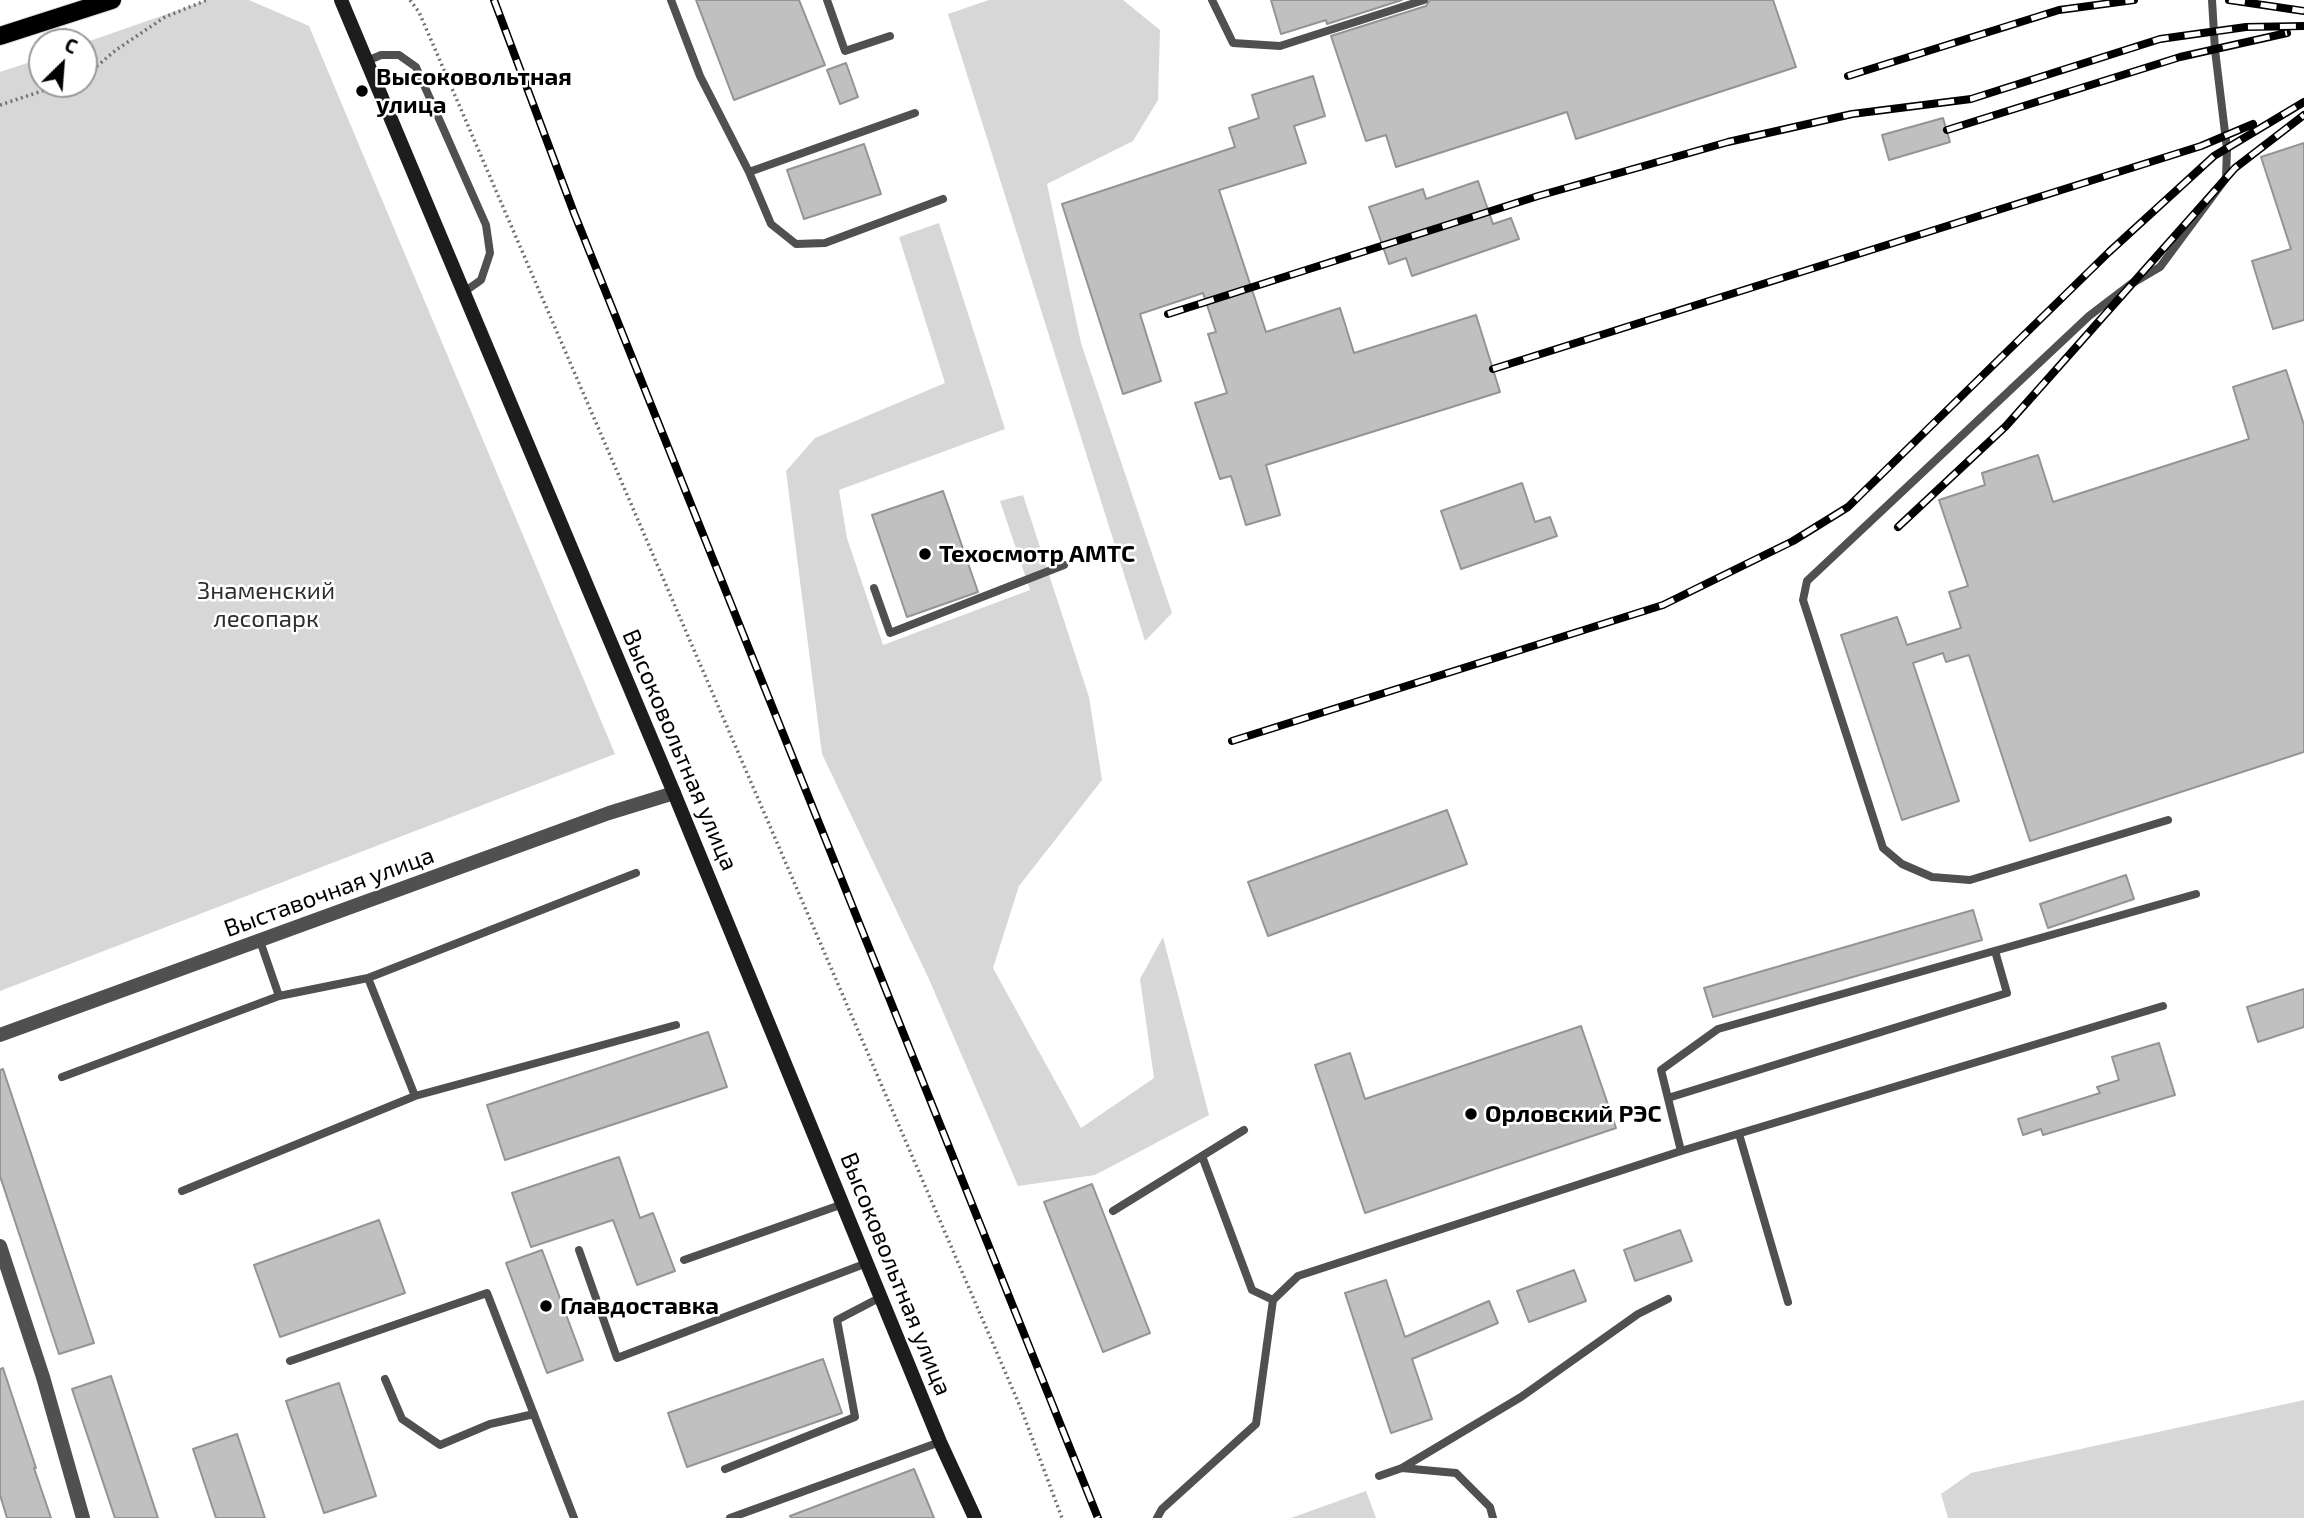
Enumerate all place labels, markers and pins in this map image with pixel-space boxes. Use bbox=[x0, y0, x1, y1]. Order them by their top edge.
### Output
place label: Высоковольтная улица bbox=[376, 63, 572, 119]
marker: Высоковольтная улица bbox=[354, 83, 370, 99]
place label: Техосмотр АМТС bbox=[939, 540, 1135, 568]
marker: Техосмотр АМТС bbox=[917, 546, 933, 562]
place label: Орловский РЭС bbox=[1485, 1100, 1662, 1128]
marker: Орловский РЭС bbox=[1463, 1106, 1479, 1122]
place label: Главдоставка bbox=[560, 1292, 719, 1320]
marker: Главдоставка bbox=[538, 1298, 554, 1314]

